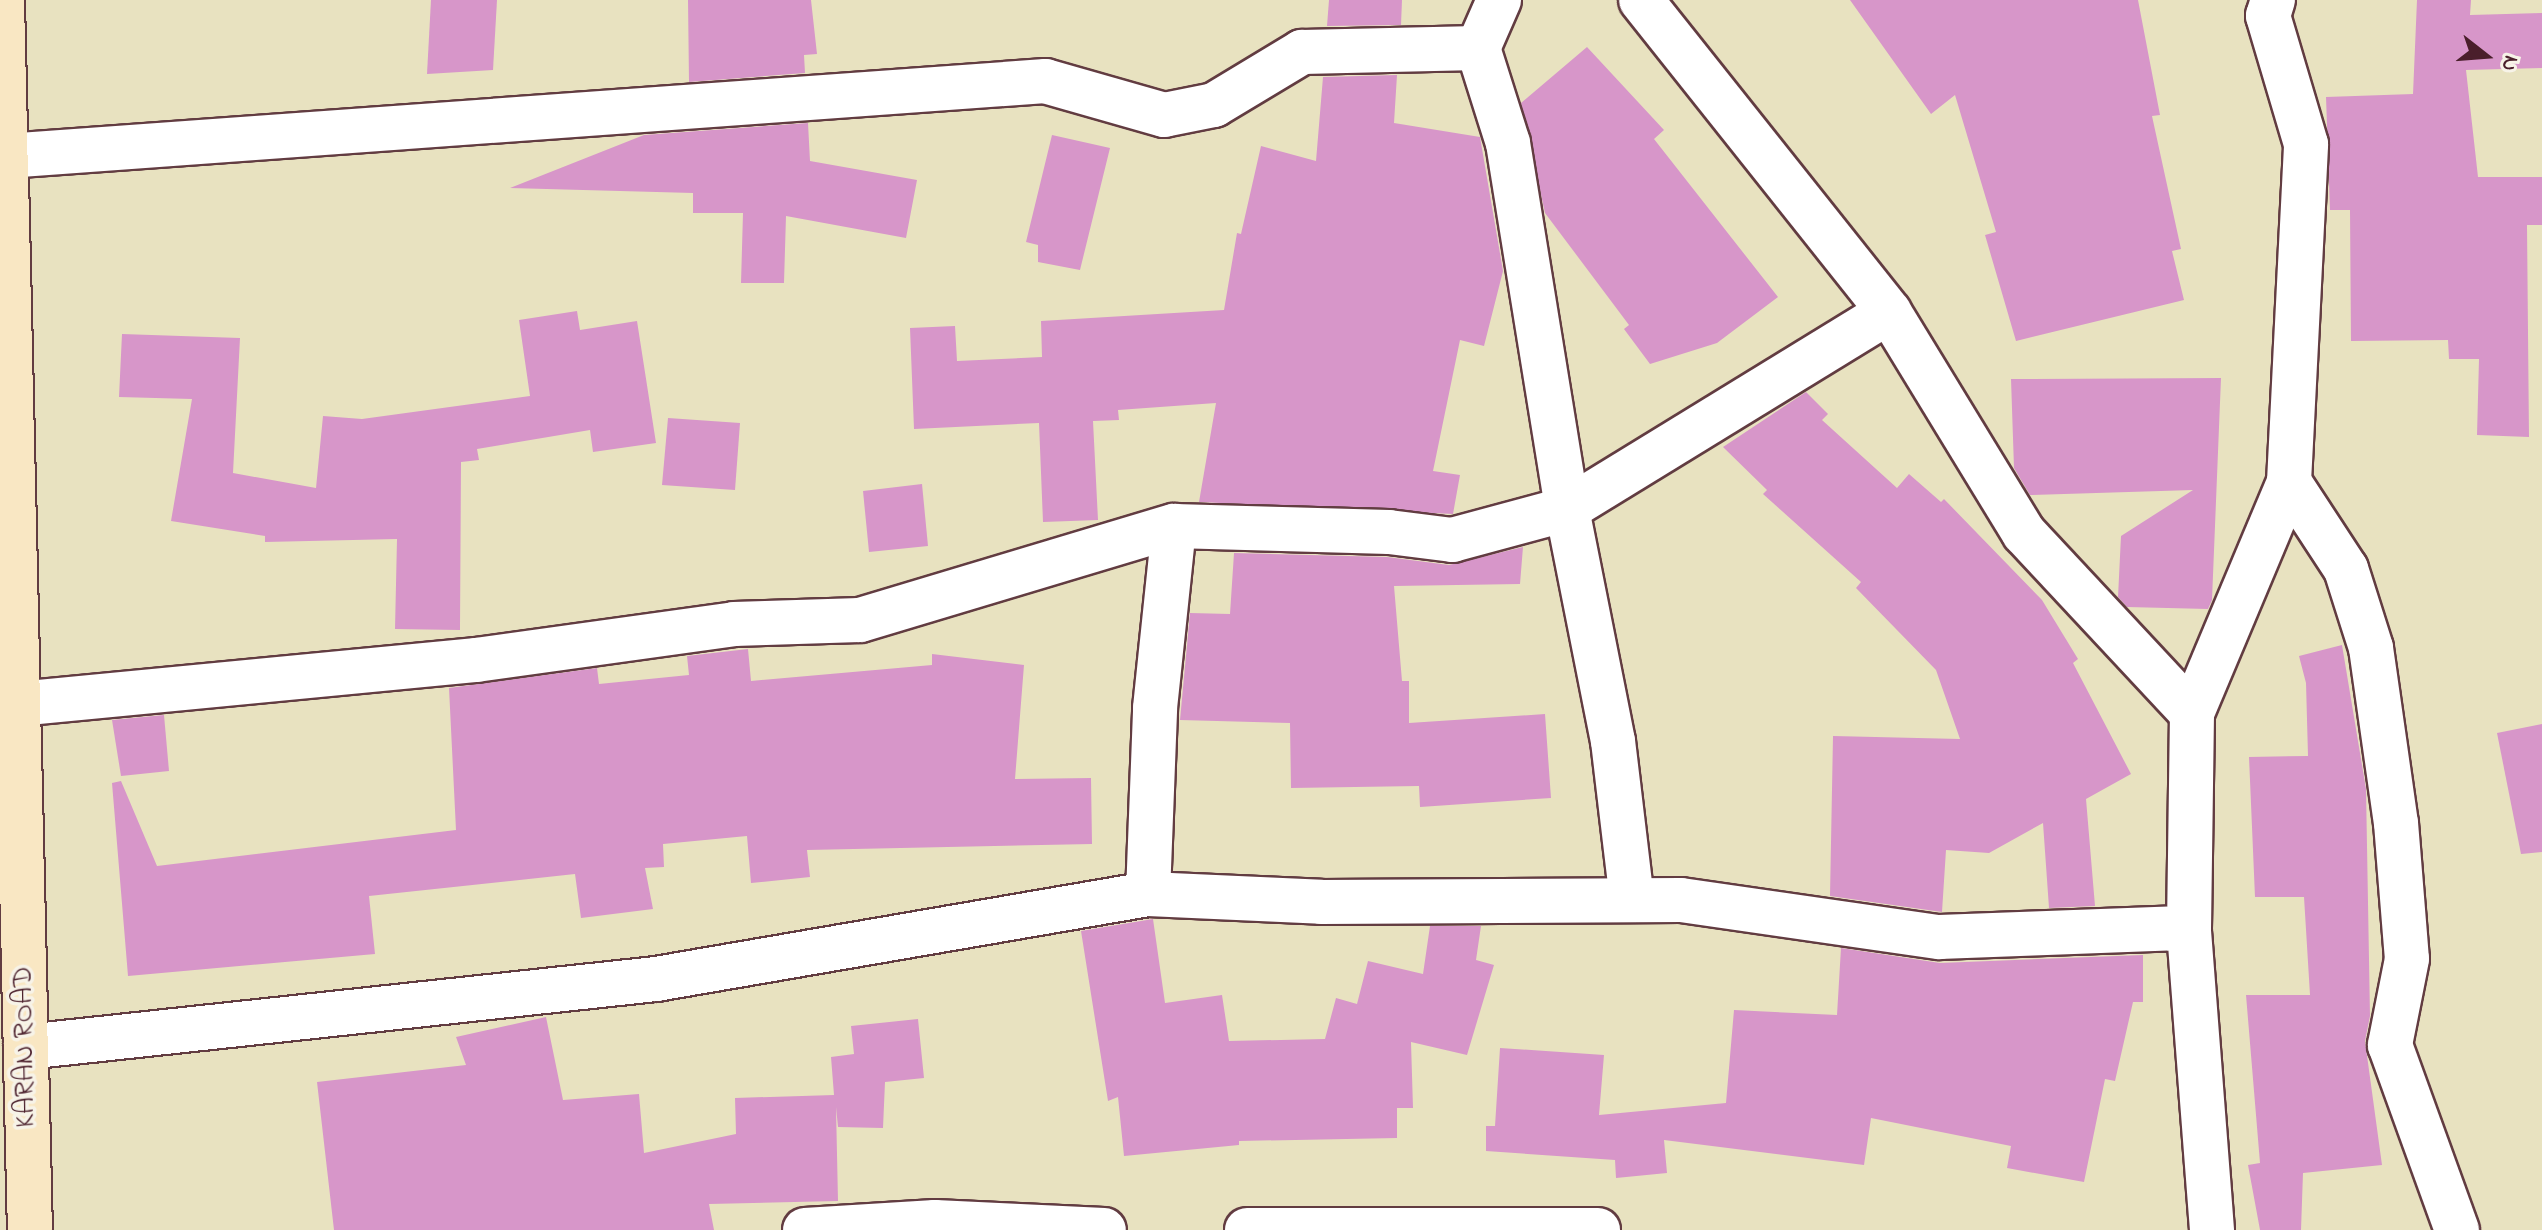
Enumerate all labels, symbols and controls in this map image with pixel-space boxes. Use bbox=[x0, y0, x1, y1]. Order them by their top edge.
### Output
north arrow bbox=[2446, 16, 2526, 96]
text: N bbox=[2491, 51, 2526, 75]
street label: KARAN ROAD bbox=[8, 966, 44, 1128]

